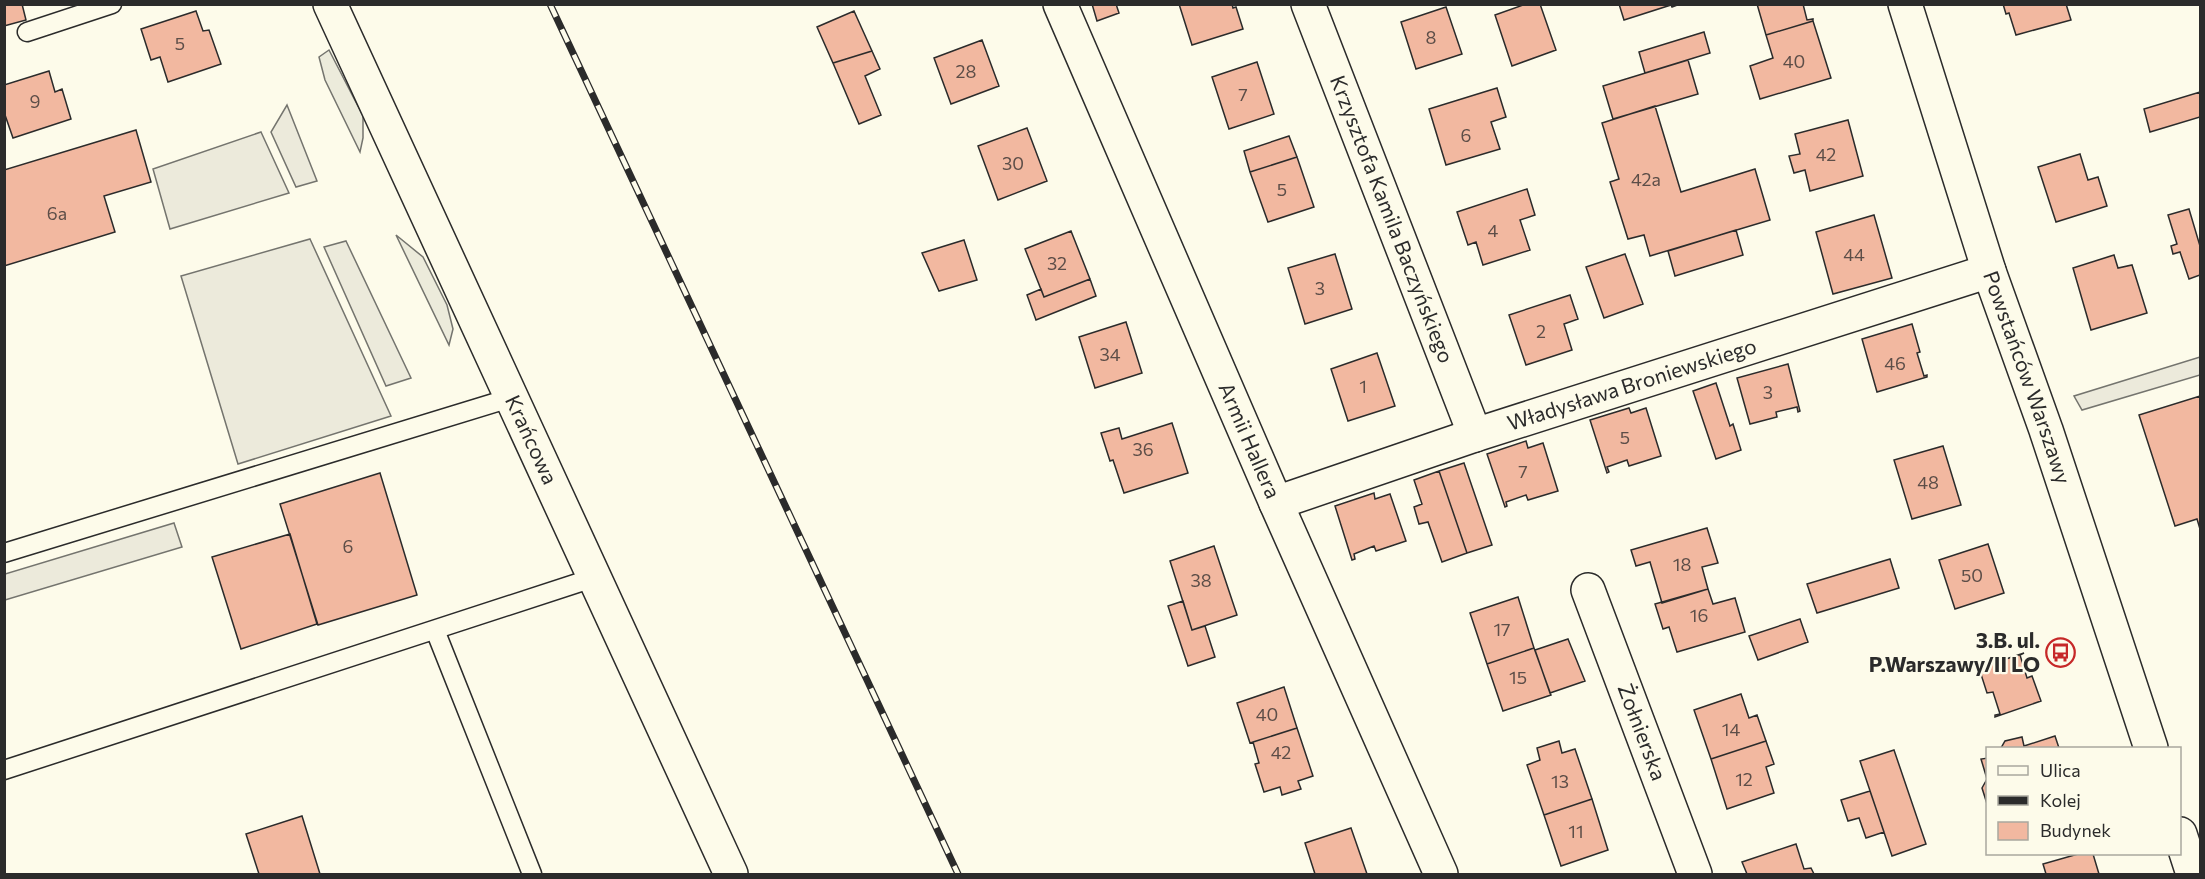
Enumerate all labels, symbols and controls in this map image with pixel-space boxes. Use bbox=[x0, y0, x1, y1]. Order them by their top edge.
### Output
house number: 8 bbox=[1426, 26, 1437, 48]
house number: 5 bbox=[175, 32, 185, 54]
house number: 40 bbox=[1783, 50, 1805, 72]
house number: 28 bbox=[956, 60, 977, 82]
street label: Krzysztofa Kamila Baczyńskiego bbox=[1326, 72, 1460, 366]
house number: 7 bbox=[1238, 83, 1248, 105]
house number: 9 bbox=[30, 90, 40, 112]
house number: 6 bbox=[1461, 124, 1471, 146]
house number: 42 bbox=[1816, 143, 1836, 165]
house number: 30 bbox=[1002, 152, 1024, 174]
house number: 42a bbox=[1631, 168, 1661, 190]
house number: 5 bbox=[1277, 178, 1287, 200]
house number: 6a bbox=[47, 202, 67, 224]
house number: 4 bbox=[1488, 219, 1499, 241]
house number: 44 bbox=[1843, 243, 1865, 265]
house number: 32 bbox=[1047, 252, 1067, 274]
street label: Powstańców Warszawy bbox=[1979, 267, 2077, 487]
house number: 3 bbox=[1315, 277, 1325, 299]
house number: 2 bbox=[1536, 320, 1546, 342]
street label: Władysława Broniewskiego bbox=[1504, 332, 1759, 435]
house number: 34 bbox=[1099, 343, 1121, 365]
house number: 46 bbox=[1884, 352, 1906, 374]
house number: 1 bbox=[1359, 375, 1367, 397]
street label: Armii Hallera bbox=[1214, 378, 1287, 502]
house number: 3 bbox=[1763, 381, 1773, 403]
street label: Krańcowa bbox=[501, 391, 564, 488]
house number: 5 bbox=[1620, 426, 1630, 448]
house number: 36 bbox=[1132, 438, 1154, 460]
house number: 7 bbox=[1518, 460, 1528, 482]
house number: 48 bbox=[1917, 471, 1939, 493]
house number: 6 bbox=[343, 535, 353, 557]
house number: 18 bbox=[1673, 553, 1691, 575]
house number: 50 bbox=[1961, 564, 1983, 586]
house number: 38 bbox=[1190, 569, 1212, 591]
house number: 16 bbox=[1690, 604, 1708, 626]
house number: 17 bbox=[1493, 618, 1511, 640]
place label: 3.B. ul. P.Warszawy/II LO bbox=[1869, 627, 2040, 676]
bus stop icon: 3.B. ul. P.Warszawy/II LO bbox=[2045, 637, 2077, 669]
house number: 15 bbox=[1509, 666, 1527, 688]
street label: Żołnierska bbox=[1613, 680, 1673, 784]
house number: 40 bbox=[1256, 703, 1278, 725]
house number: 14 bbox=[1722, 718, 1740, 740]
house number: 42 bbox=[1271, 741, 1291, 763]
legend bbox=[1986, 747, 2181, 855]
text: Ulica bbox=[2040, 759, 2081, 781]
house number: 12 bbox=[1735, 768, 1753, 790]
house number: 13 bbox=[1551, 770, 1569, 792]
text: Kolej bbox=[2040, 789, 2081, 811]
text: Budynek bbox=[2040, 819, 2111, 841]
house number: 11 bbox=[1568, 820, 1584, 842]

